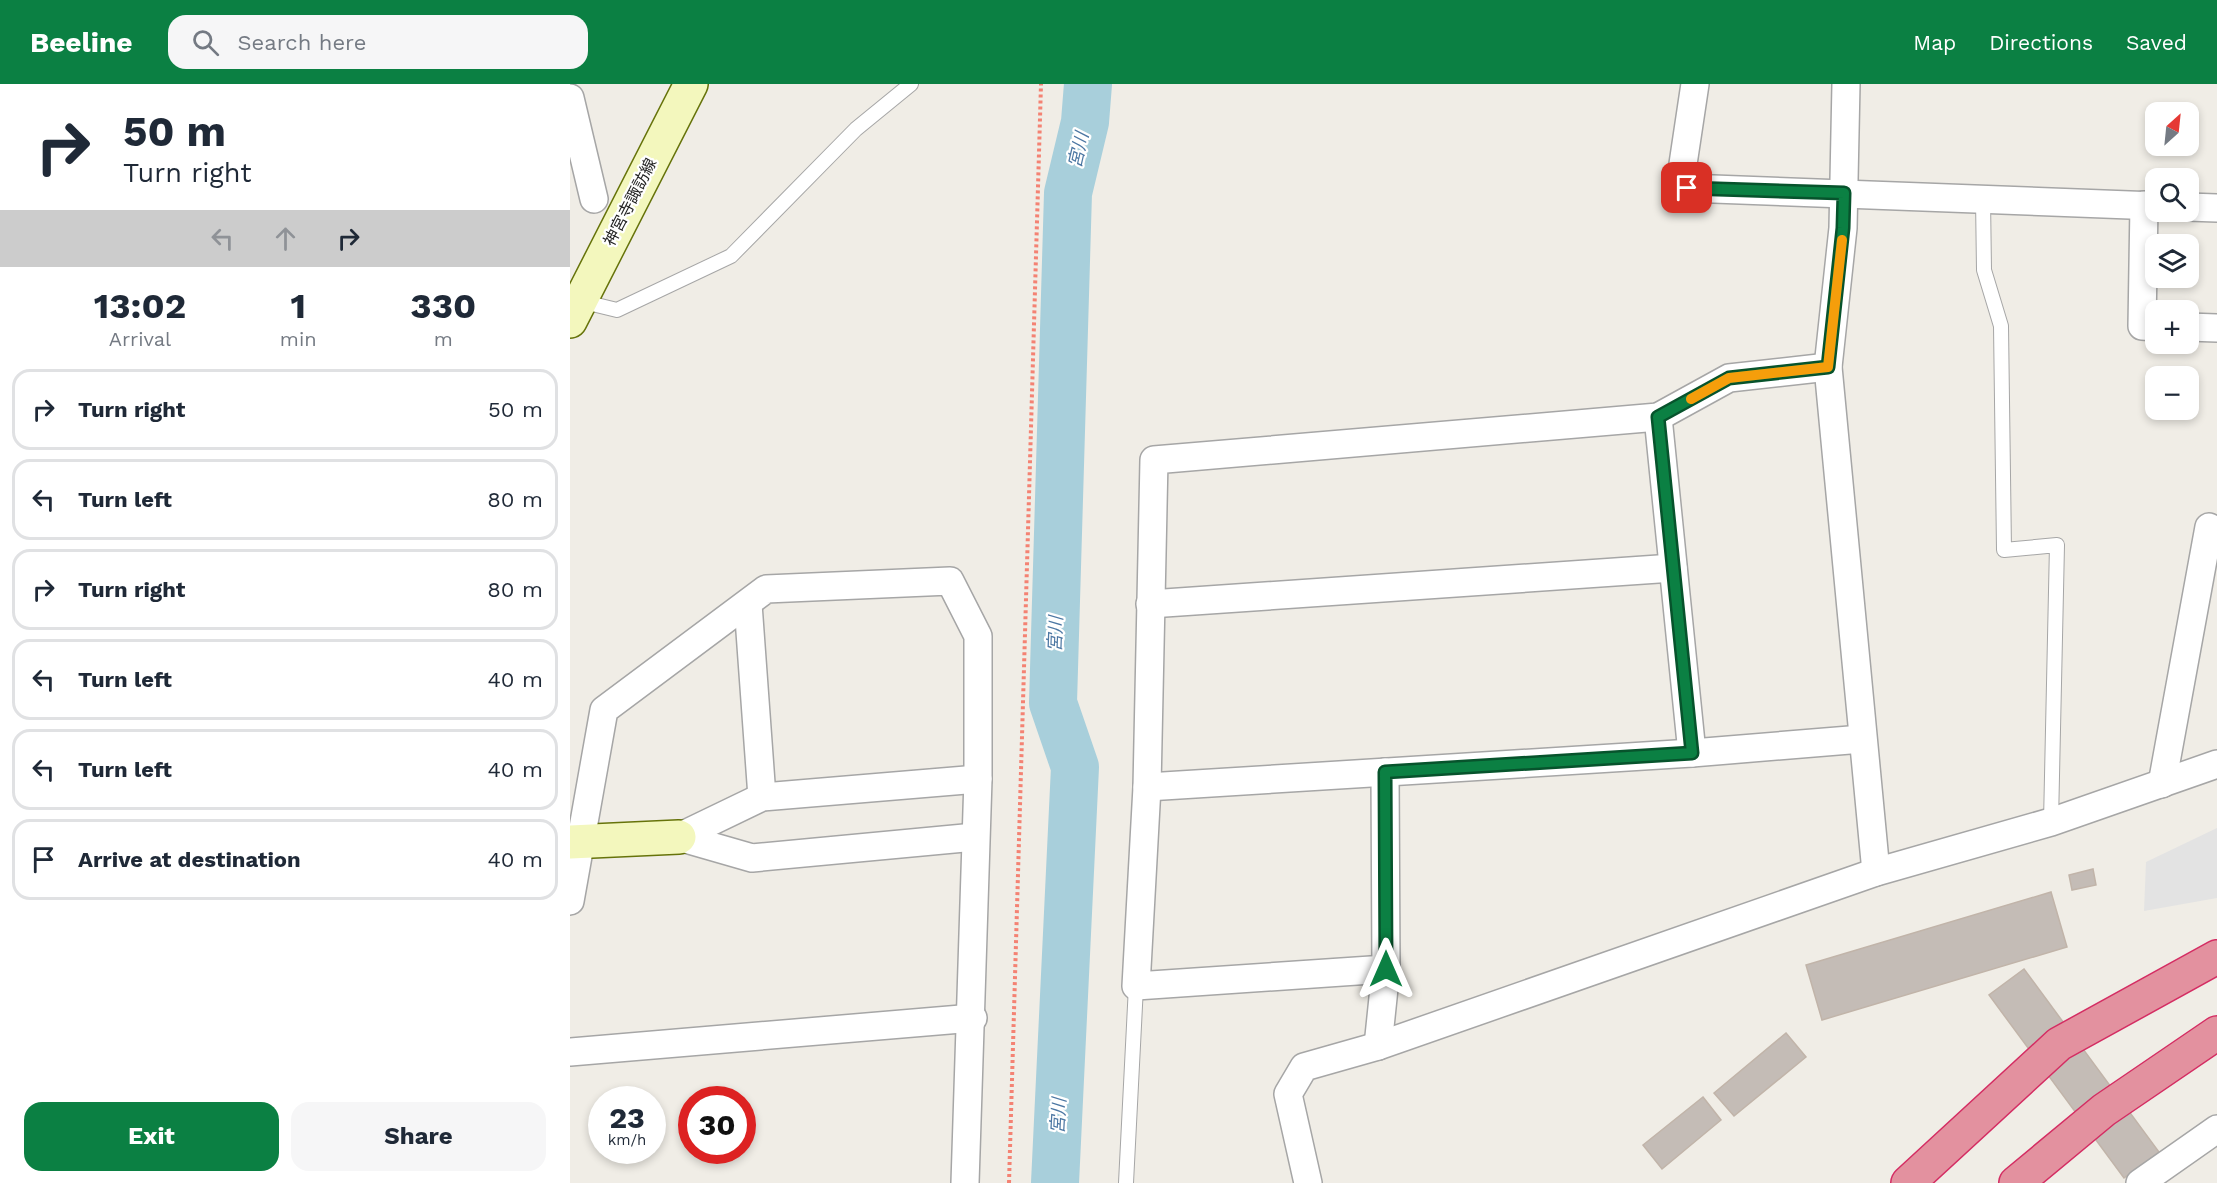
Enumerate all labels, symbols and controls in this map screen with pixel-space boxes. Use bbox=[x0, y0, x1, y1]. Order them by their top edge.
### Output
search box bbox=[168, 15, 588, 69]
text: Beeline bbox=[30, 26, 132, 59]
icon: search bbox=[189, 26, 222, 59]
text: Search here bbox=[237, 30, 366, 55]
text: Map bbox=[1913, 30, 1956, 55]
text: Directions bbox=[1989, 30, 2093, 55]
text: Saved bbox=[2126, 30, 2187, 55]
north arrow bbox=[2145, 102, 2199, 156]
map controls bbox=[2145, 102, 2199, 420]
text: 50 m bbox=[123, 107, 226, 156]
icon: right bbox=[24, 108, 102, 186]
water label: 宮川 bbox=[1064, 128, 1093, 170]
street label: 神宮寺諏訪線 bbox=[600, 155, 660, 249]
text: Turn right bbox=[123, 157, 252, 189]
pin bbox=[1661, 162, 1712, 213]
button: search bbox=[2145, 168, 2199, 222]
icon: arrive bbox=[1670, 171, 1703, 204]
icon: left bbox=[206, 222, 239, 255]
icon: ahead bbox=[269, 222, 302, 255]
icon: right bbox=[332, 222, 365, 255]
button: layers bbox=[2145, 234, 2199, 288]
text: 13:02 bbox=[94, 285, 186, 327]
text: 1 bbox=[290, 285, 306, 327]
text: 330 bbox=[410, 285, 476, 327]
button: + bbox=[2145, 300, 2199, 354]
text: Arrival bbox=[109, 327, 171, 351]
text: min bbox=[280, 327, 317, 351]
text: m bbox=[434, 327, 453, 351]
button: − bbox=[2145, 366, 2199, 420]
icon: right bbox=[27, 393, 60, 426]
text: Turn right bbox=[78, 397, 185, 422]
text: 50 m bbox=[488, 397, 543, 422]
icon: left bbox=[27, 483, 60, 516]
text: Turn left bbox=[78, 487, 172, 512]
text: 80 m bbox=[487, 487, 543, 512]
icon: right bbox=[27, 573, 60, 606]
text: Turn right bbox=[78, 577, 185, 602]
text: 80 m bbox=[487, 577, 543, 602]
water label: 宮川 bbox=[1044, 614, 1066, 652]
icon: left bbox=[27, 663, 60, 696]
text: Turn left bbox=[78, 667, 172, 692]
text: 40 m bbox=[487, 667, 543, 692]
icon: left bbox=[27, 753, 60, 786]
text: Turn left bbox=[78, 757, 172, 782]
text: 40 m bbox=[487, 757, 543, 782]
icon: arrive bbox=[27, 843, 60, 876]
text: Arrive at destination bbox=[78, 847, 301, 872]
text: 40 m bbox=[487, 847, 543, 872]
position arrow bbox=[1354, 937, 1418, 1001]
speed limit sign: 30 bbox=[678, 1086, 756, 1164]
water label: 宮川 bbox=[1047, 1095, 1070, 1135]
text: 23 bbox=[609, 1100, 645, 1135]
button: Exit bbox=[24, 1102, 279, 1171]
button: Share bbox=[291, 1102, 546, 1171]
text: km/h bbox=[608, 1131, 646, 1149]

